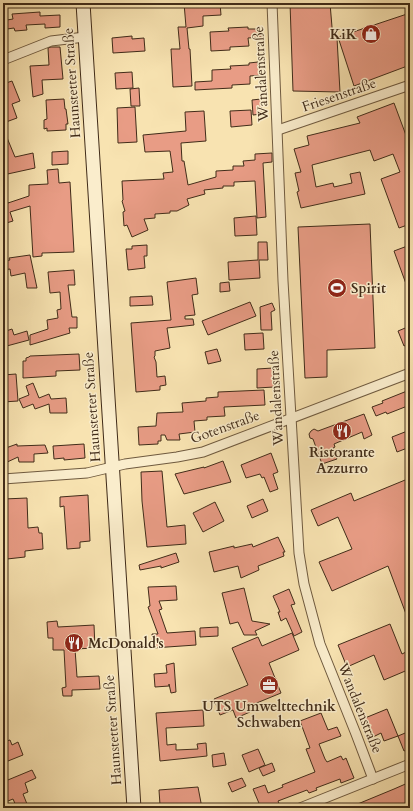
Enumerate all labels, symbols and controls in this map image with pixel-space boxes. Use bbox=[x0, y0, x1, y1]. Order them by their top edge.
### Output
shop icon: KiK bbox=[360, 23, 382, 45]
place label: KiK bbox=[330, 25, 358, 44]
street label: Wandalenstraße bbox=[249, 26, 273, 123]
street label: Haunstetter Straße bbox=[59, 27, 85, 139]
street label: Friesenstraße bbox=[299, 73, 379, 117]
sports icon: Spirit bbox=[326, 277, 348, 299]
place label: Spirit bbox=[351, 279, 386, 298]
street label: Wandalenstraße bbox=[264, 350, 288, 447]
street label: Haunstetter Straße bbox=[79, 351, 105, 463]
street label: Gotenstraße bbox=[188, 406, 262, 448]
restaurant icon: Ristorante Azzurro bbox=[331, 420, 353, 442]
place label: Ristorante Azzurro bbox=[309, 443, 375, 478]
restaurant icon: McDonald's bbox=[63, 632, 85, 654]
place label: McDonald's bbox=[88, 634, 164, 653]
street label: Wandalenstraße bbox=[333, 659, 387, 756]
street label: Haunstetter Straße bbox=[100, 674, 126, 786]
office icon: UTS Umwelttechnik Schwaben bbox=[258, 674, 280, 696]
place label: UTS Umwelttechnik Schwaben bbox=[202, 697, 336, 732]

